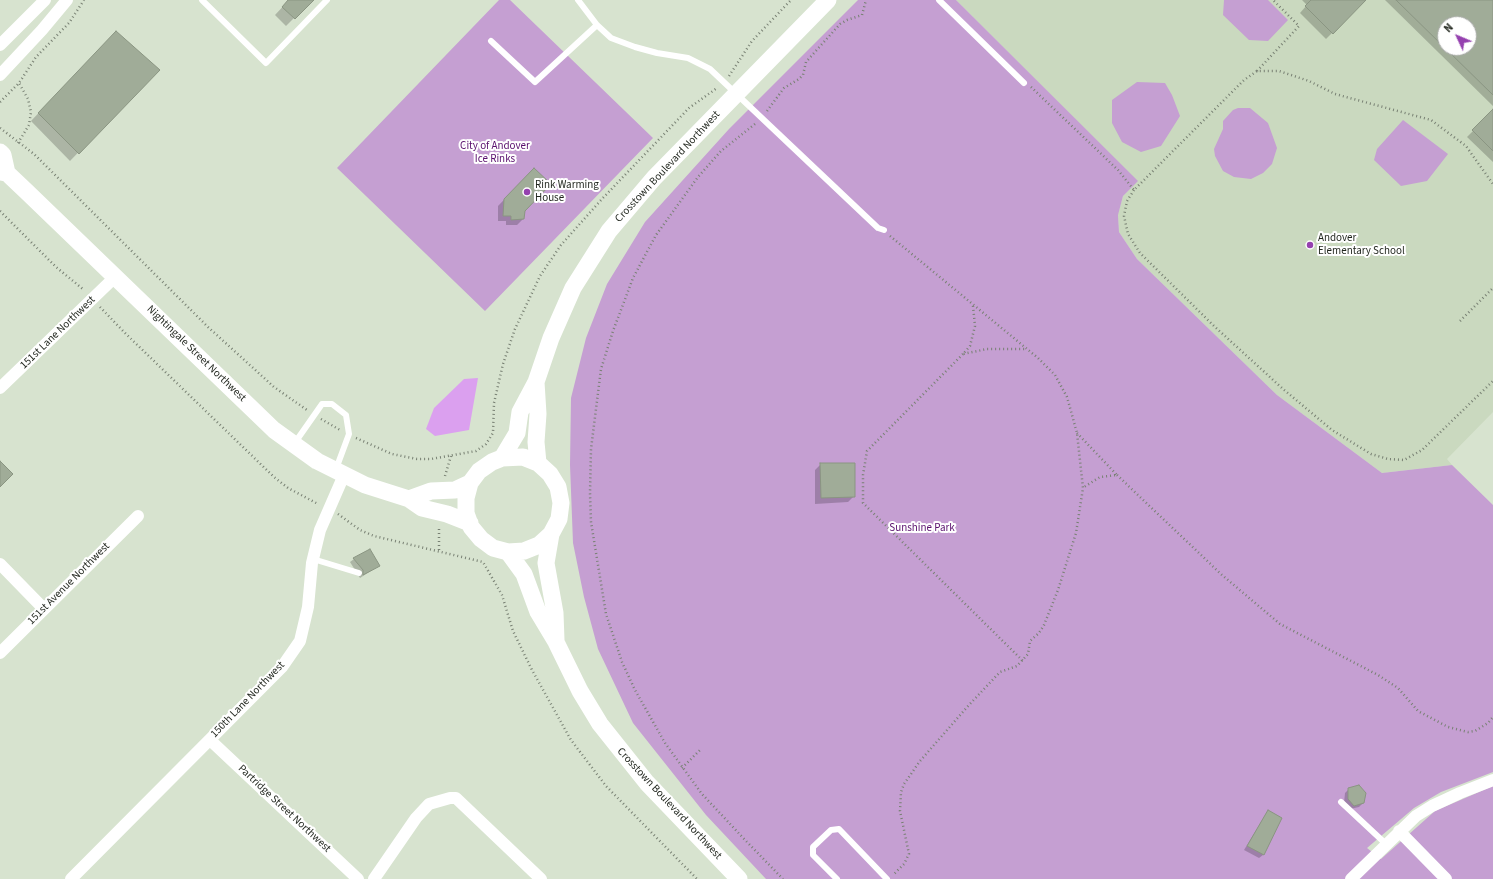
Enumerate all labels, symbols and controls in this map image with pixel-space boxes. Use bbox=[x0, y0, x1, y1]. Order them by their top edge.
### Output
north arrow bbox=[1437, 16, 1477, 56]
text: N bbox=[1441, 20, 1457, 36]
street label: Crosstown Boulevard Northwest bbox=[613, 108, 723, 226]
park label: City of Andover Ice Rinks bbox=[460, 140, 530, 166]
place label: Rink Warming House bbox=[535, 179, 599, 205]
marker: Rink Warming House bbox=[522, 187, 532, 197]
place label: Andover Elementary School bbox=[1318, 232, 1405, 258]
marker: Andover Elementary School bbox=[1305, 240, 1315, 250]
street label: 151st Lane Northwest bbox=[18, 294, 98, 372]
street label: Nightingale Street Northwest bbox=[144, 303, 248, 405]
park label: Sunshine Park bbox=[889, 522, 955, 536]
street label: 151st Avenue Northwest bbox=[25, 540, 113, 628]
street label: 150th Lane Northwest bbox=[208, 659, 288, 741]
street label: Crosstown Boulevard Northwest bbox=[614, 745, 724, 863]
street label: Partridge Street Northwest bbox=[235, 762, 333, 856]

